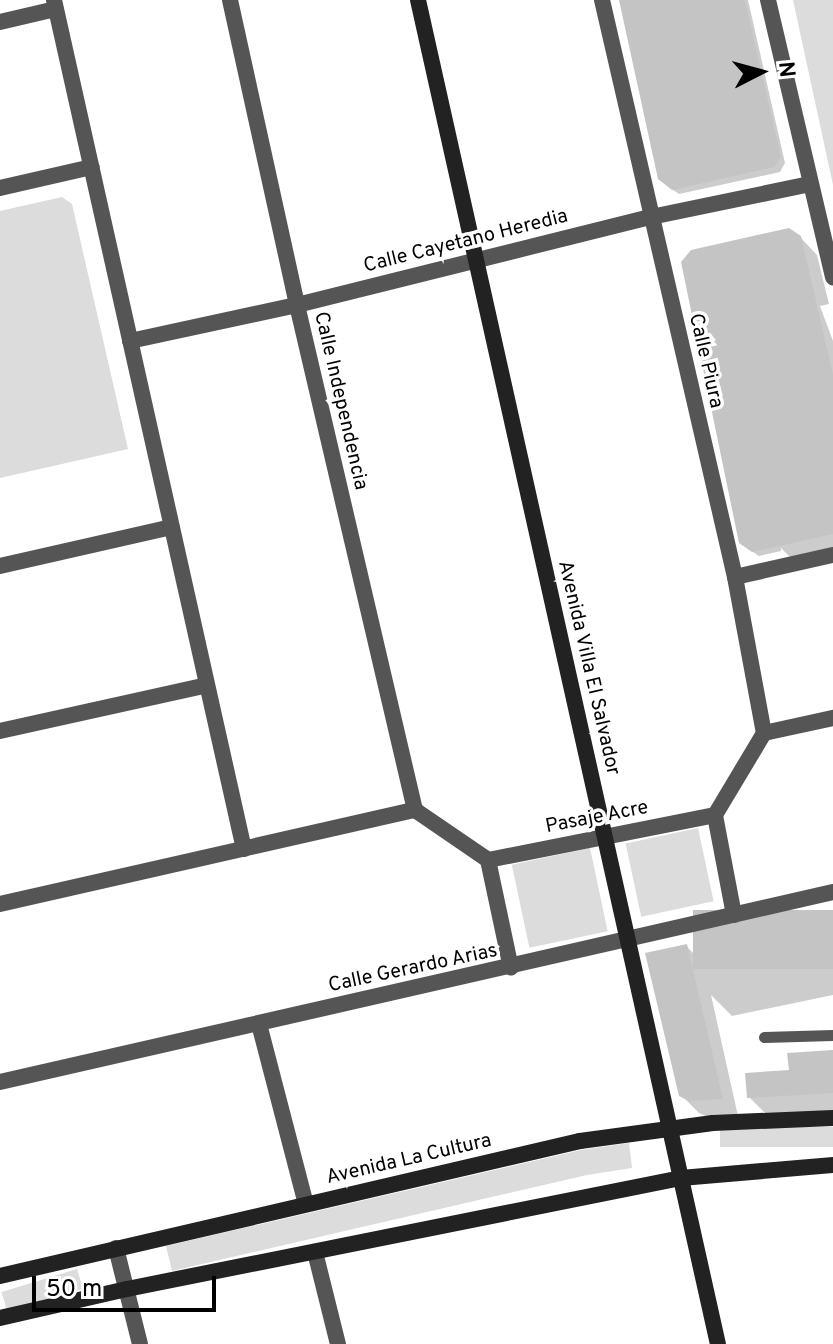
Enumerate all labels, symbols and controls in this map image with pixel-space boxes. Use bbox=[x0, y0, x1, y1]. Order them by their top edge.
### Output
north arrow bbox=[721, 32, 801, 112]
text: N bbox=[771, 60, 800, 79]
street label: Calle Cayetano Heredia bbox=[361, 205, 571, 279]
street label: Calle Independencia bbox=[308, 309, 372, 493]
street label: Calle Piura bbox=[682, 311, 728, 411]
street label: Avenida Villa El Salvador bbox=[551, 558, 625, 778]
street label: Pasaje Acre bbox=[543, 796, 651, 840]
street label: Calle Gerardo Arias bbox=[326, 939, 500, 999]
street label: Avenida La Cultura bbox=[324, 1129, 494, 1191]
scale bar bbox=[36, 1260, 220, 1310]
text: 50 m bbox=[46, 1275, 102, 1305]

